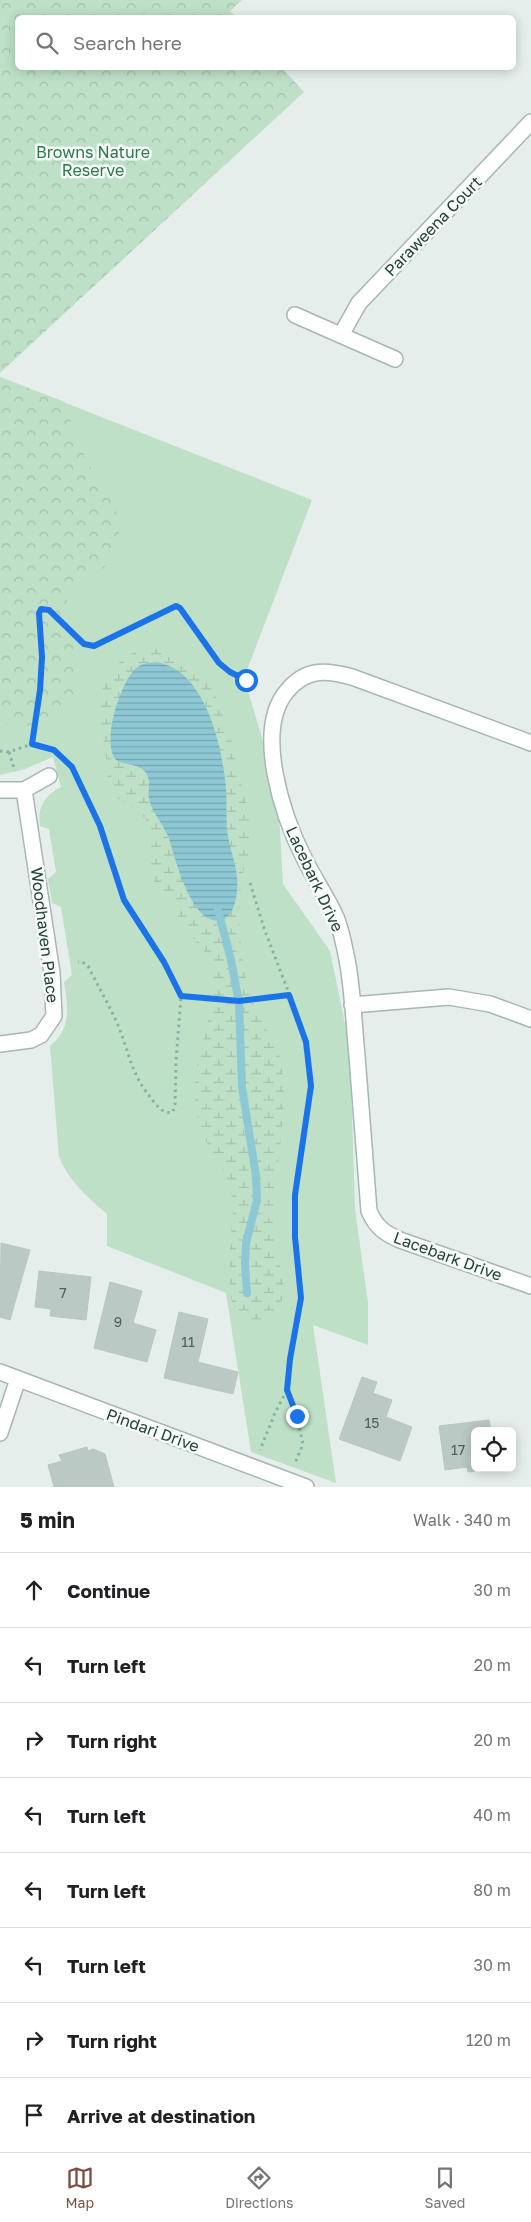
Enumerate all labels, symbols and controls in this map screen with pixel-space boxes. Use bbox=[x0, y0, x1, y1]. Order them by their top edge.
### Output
search box bbox=[15, 15, 516, 70]
icon: search bbox=[33, 29, 61, 57]
text: Search here bbox=[73, 31, 182, 54]
park label: Browns Nature Reserve bbox=[36, 142, 150, 180]
street label: Paraweena Court bbox=[380, 172, 486, 280]
route start bbox=[235, 669, 258, 692]
street label: Lacebark Drive bbox=[282, 823, 348, 935]
street label: Woodhaven Place bbox=[27, 866, 63, 1004]
street label: Lacebark Drive bbox=[391, 1227, 505, 1285]
house number: 7 bbox=[59, 1284, 67, 1301]
house number: 9 bbox=[114, 1313, 122, 1330]
house number: 11 bbox=[181, 1333, 195, 1350]
street label: Pindari Drive bbox=[104, 1404, 202, 1456]
route end bbox=[286, 1405, 309, 1428]
house number: 15 bbox=[365, 1414, 379, 1431]
map controls bbox=[471, 1427, 516, 1472]
button: locate bbox=[471, 1427, 516, 1472]
house number: 17 bbox=[451, 1441, 465, 1458]
text: 5 min bbox=[20, 1507, 75, 1533]
text: Walk · 340 m bbox=[413, 1510, 511, 1530]
icon: ahead bbox=[20, 1576, 48, 1604]
text: Continue bbox=[67, 1579, 150, 1602]
text: 30 m bbox=[474, 1580, 511, 1600]
icon: left bbox=[20, 1651, 48, 1679]
text: Turn left bbox=[67, 1654, 146, 1677]
text: 20 m bbox=[474, 1655, 511, 1675]
icon: right bbox=[20, 1726, 48, 1754]
text: Turn right bbox=[67, 1729, 157, 1752]
text: 20 m bbox=[474, 1730, 511, 1750]
icon: left bbox=[20, 1801, 48, 1829]
text: Turn left bbox=[67, 1804, 146, 1827]
text: 40 m bbox=[473, 1805, 511, 1825]
icon: left bbox=[20, 1876, 48, 1904]
text: Turn left bbox=[67, 1879, 146, 1902]
text: 80 m bbox=[473, 1880, 511, 1900]
icon: left bbox=[20, 1951, 48, 1979]
text: Turn left bbox=[67, 1954, 146, 1977]
text: 30 m bbox=[474, 1955, 511, 1975]
icon: right bbox=[20, 2026, 48, 2054]
text: Turn right bbox=[67, 2029, 157, 2052]
text: 120 m bbox=[466, 2030, 511, 2050]
icon: arrive bbox=[20, 2101, 48, 2129]
text: Arrive at destination bbox=[67, 2104, 255, 2127]
tab: Map bbox=[66, 2164, 94, 2211]
tab: Directions bbox=[225, 2164, 294, 2211]
tab: Saved bbox=[425, 2164, 465, 2211]

